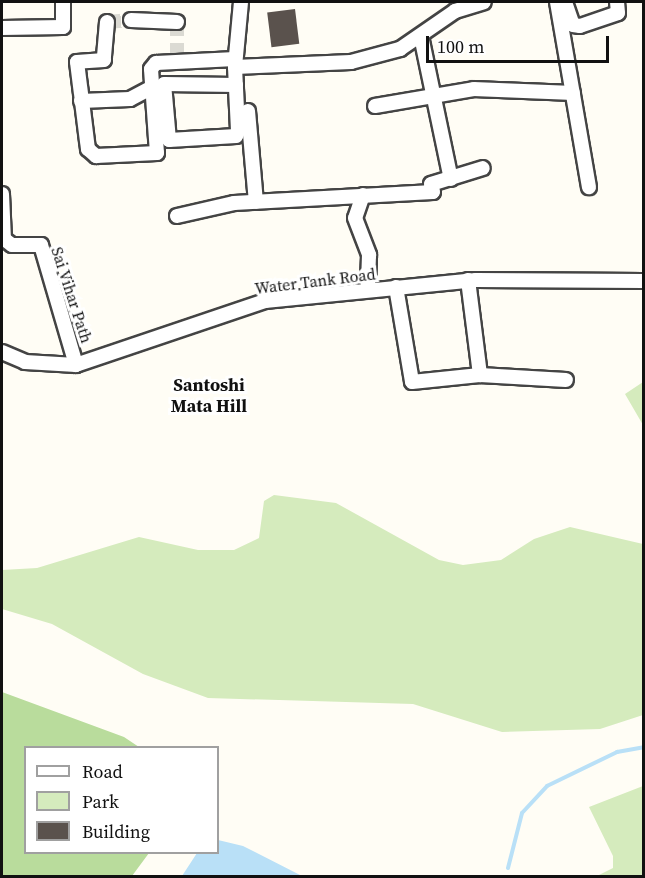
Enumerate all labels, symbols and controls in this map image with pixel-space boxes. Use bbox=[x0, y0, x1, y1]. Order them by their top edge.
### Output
scale bar bbox=[429, 24, 612, 62]
text: 100 m bbox=[437, 34, 484, 59]
street label: Sai Vihar Path bbox=[47, 244, 97, 346]
street label: Water Tank Road bbox=[253, 264, 377, 298]
district label: Santoshi Mata Hill bbox=[171, 375, 247, 418]
legend bbox=[24, 746, 219, 854]
text: Road bbox=[82, 759, 123, 784]
text: Park bbox=[82, 789, 119, 814]
text: Building bbox=[82, 819, 150, 844]

